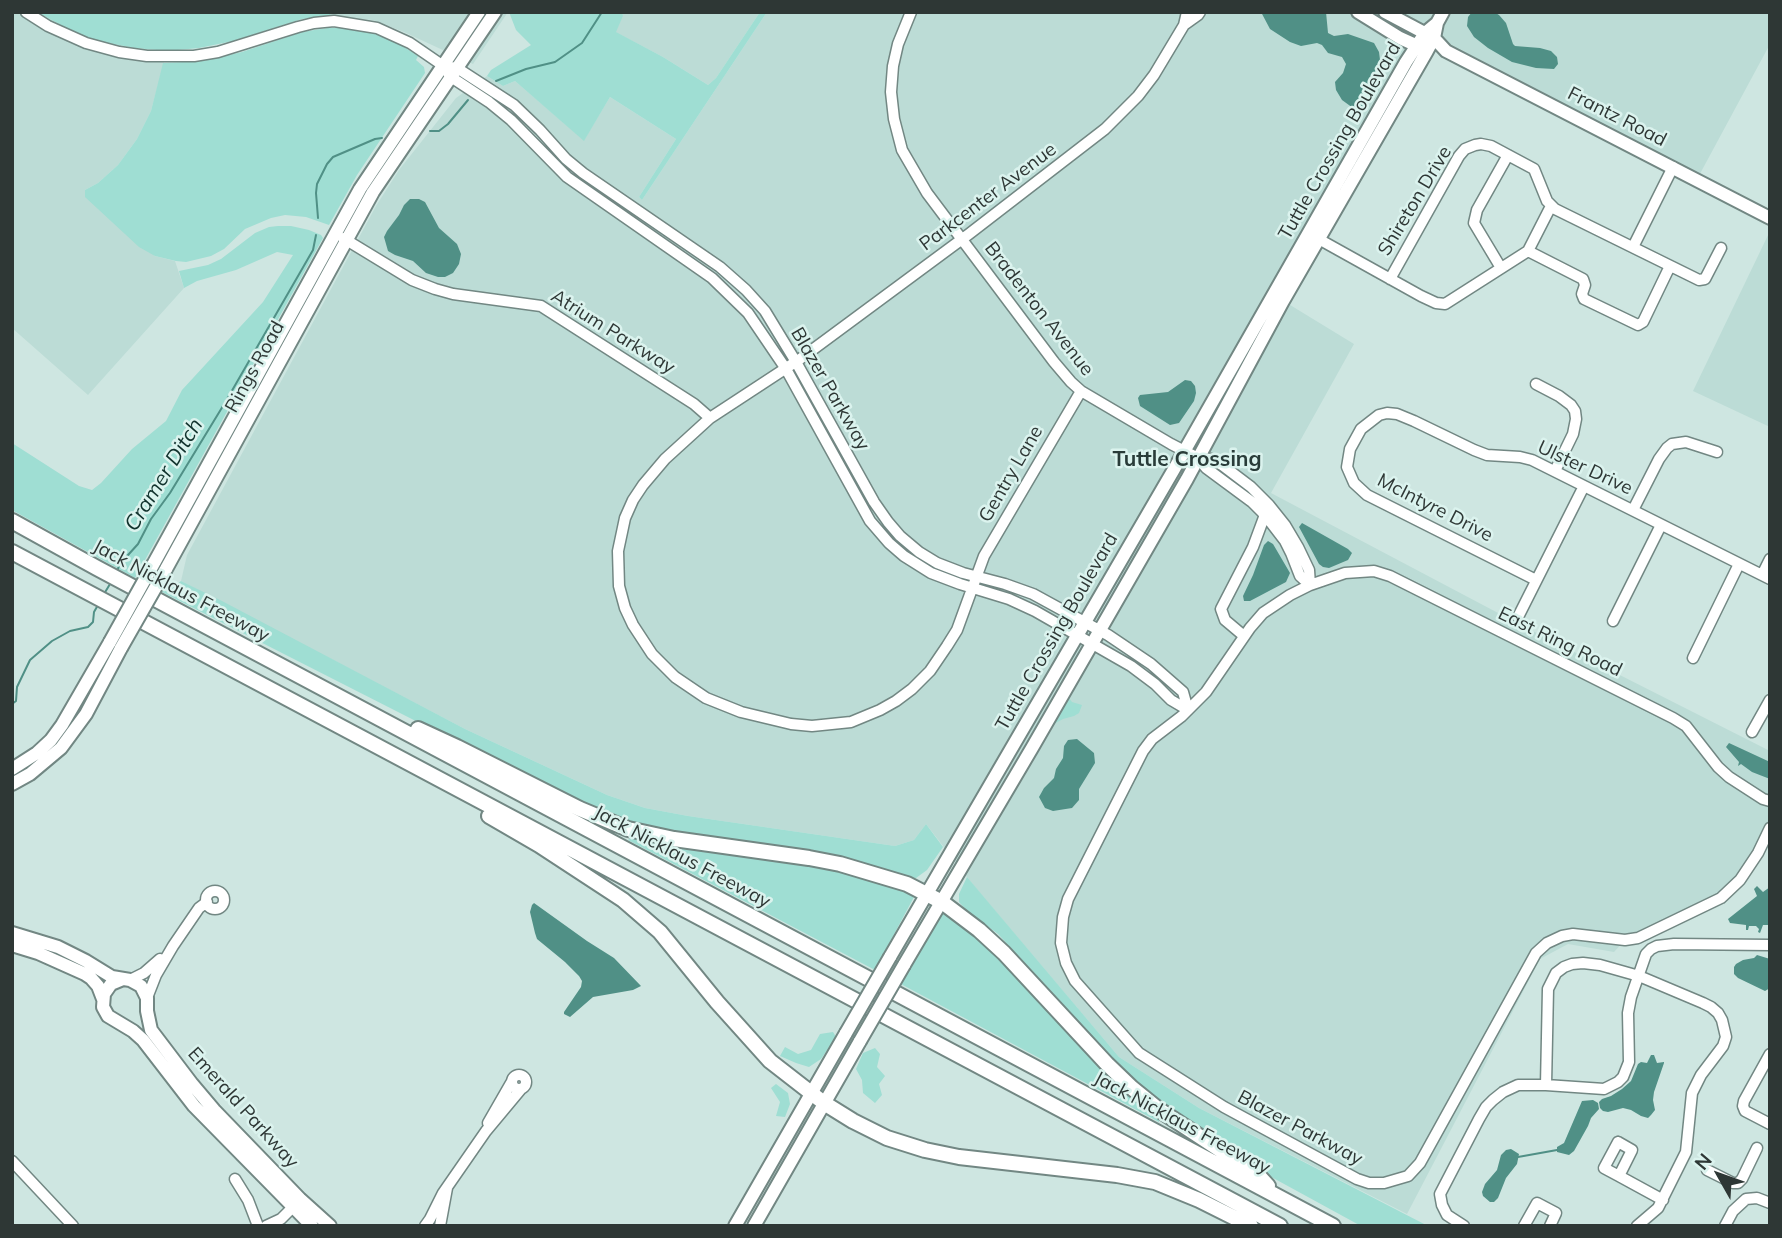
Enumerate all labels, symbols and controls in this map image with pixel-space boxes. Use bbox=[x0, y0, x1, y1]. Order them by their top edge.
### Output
street label: Tuttle Crossing Boulevard bbox=[1274, 38, 1406, 244]
street label: Frantz Road bbox=[1564, 82, 1670, 152]
street label: Parkcenter Avenue bbox=[915, 138, 1061, 256]
street label: Shireton Drive bbox=[1373, 142, 1457, 260]
street label: Bradenton Avenue bbox=[980, 237, 1098, 381]
street label: Atrium Parkway bbox=[547, 285, 679, 379]
street label: Rings Road bbox=[220, 317, 290, 417]
street label: Blazer Parkway bbox=[786, 324, 874, 454]
water label: Cramer Ditch bbox=[119, 414, 209, 536]
street label: Gentry Lane bbox=[974, 422, 1048, 526]
street label: Ulster Drive bbox=[1534, 436, 1636, 500]
district label: Tuttle Crossing bbox=[1112, 447, 1262, 473]
street label: McIntyre Drive bbox=[1373, 469, 1497, 547]
street label: Tuttle Crossing Boulevard bbox=[991, 529, 1123, 735]
street label: Jack Nicklaus Freeway bbox=[89, 535, 273, 647]
street label: East Ring Road bbox=[1494, 602, 1626, 682]
street label: Jack Nicklaus Freeway bbox=[590, 801, 774, 913]
street label: Emerald Parkway bbox=[183, 1043, 303, 1173]
street label: Jack Nicklaus Freeway bbox=[1090, 1067, 1274, 1179]
street label: Blazer Parkway bbox=[1234, 1086, 1366, 1170]
north arrow bbox=[1684, 1140, 1754, 1210]
text: N bbox=[1689, 1148, 1717, 1175]

